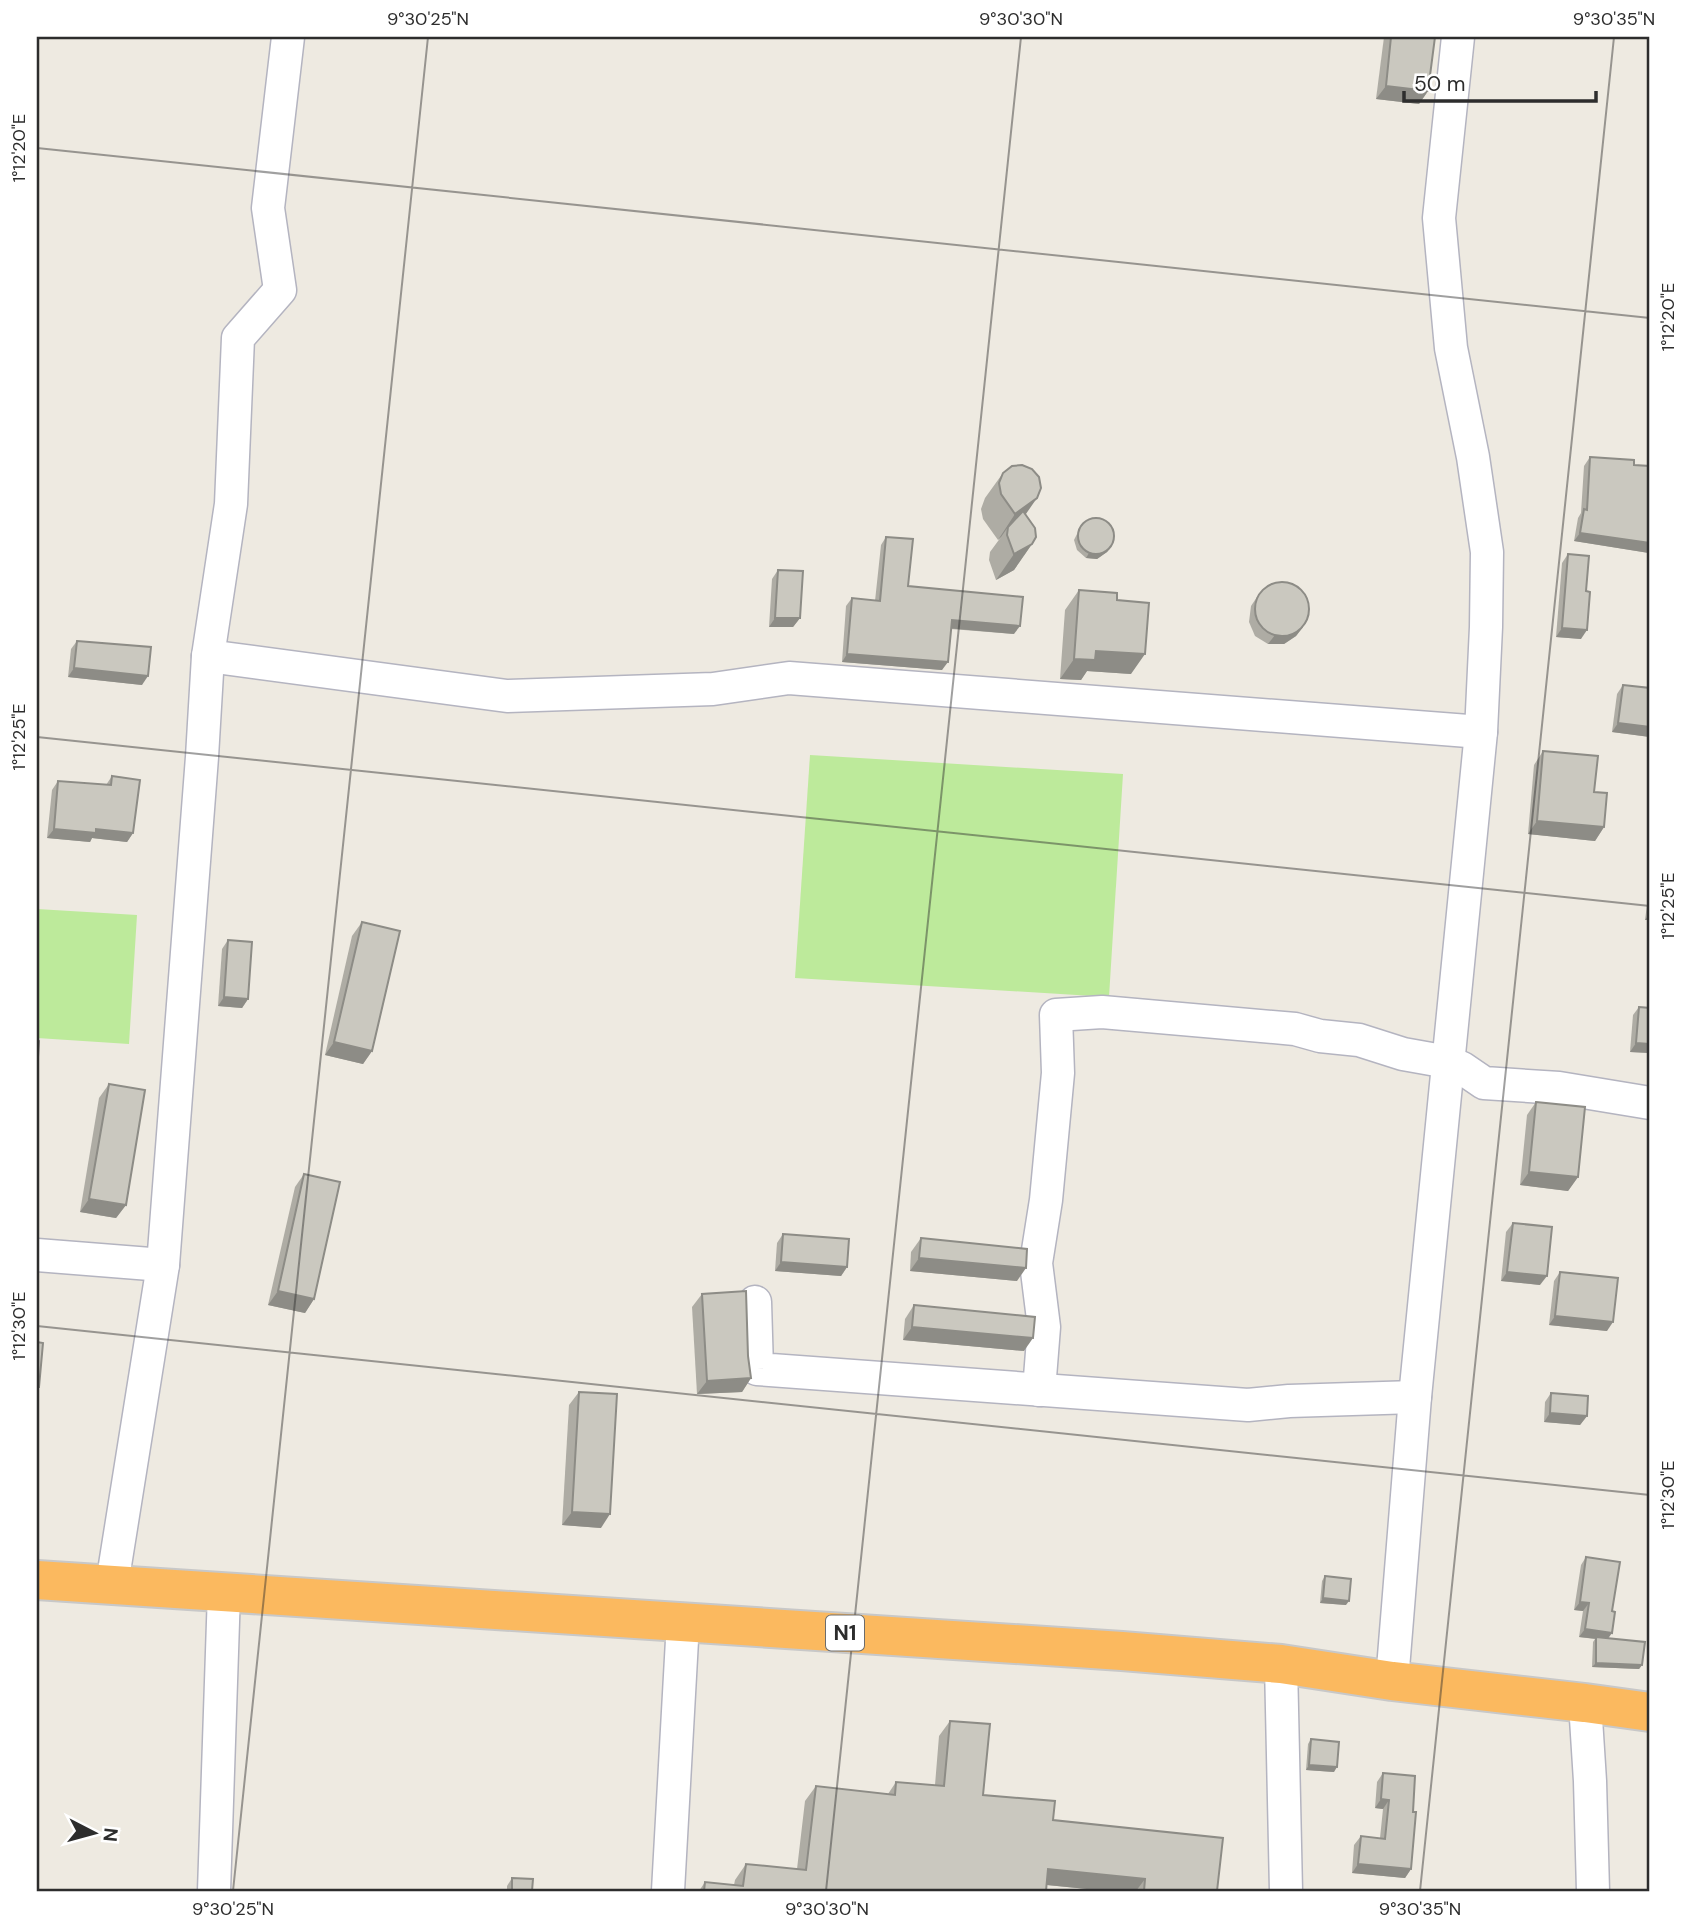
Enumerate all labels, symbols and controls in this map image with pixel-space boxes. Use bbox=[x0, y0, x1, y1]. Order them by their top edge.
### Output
text: 9°30'25"N bbox=[387, 7, 469, 31]
text: 9°30'30"N bbox=[979, 7, 1063, 31]
text: 9°30'35"N bbox=[1573, 7, 1655, 31]
scale bar bbox=[1404, 60, 1596, 104]
text: 50 m bbox=[1414, 70, 1465, 98]
text: 1°12'20"E bbox=[7, 114, 31, 182]
text: 1°12'20"E bbox=[1656, 283, 1680, 351]
text: 1°12'25"E bbox=[7, 703, 31, 771]
text: 1°12'25"E bbox=[1656, 872, 1680, 940]
text: 1°12'30"E bbox=[7, 1292, 31, 1361]
text: 1°12'30"E bbox=[1656, 1461, 1680, 1530]
road number: N1 bbox=[826, 1616, 864, 1650]
north arrow bbox=[60, 1798, 130, 1868]
text: N bbox=[97, 1827, 124, 1843]
text: 9°30'25"N bbox=[192, 1897, 274, 1921]
text: 9°30'30"N bbox=[785, 1897, 869, 1921]
text: 9°30'35"N bbox=[1379, 1897, 1461, 1921]

